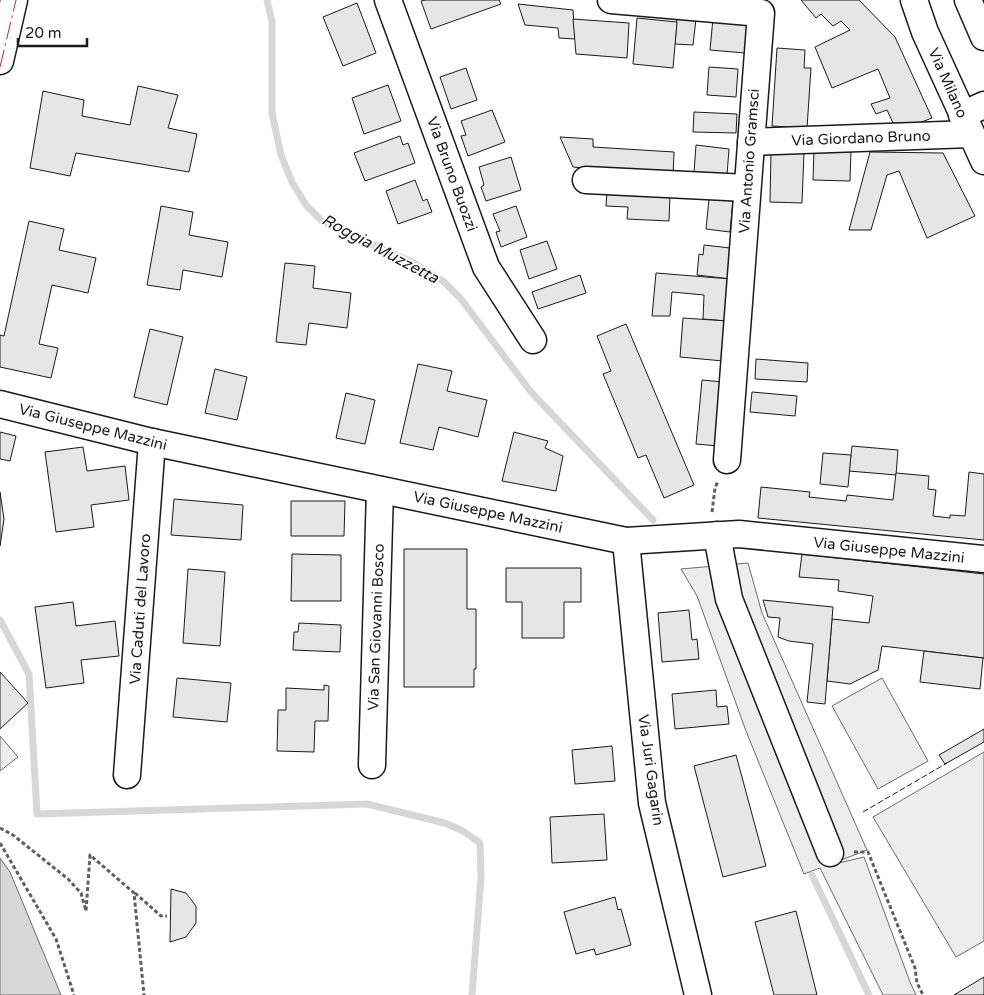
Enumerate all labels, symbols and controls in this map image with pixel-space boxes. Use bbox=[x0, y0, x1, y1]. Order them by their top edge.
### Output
scale bar bbox=[18, 15, 86, 47]
text: 20 m bbox=[25, 24, 62, 42]
street label: Via Milano bbox=[925, 45, 971, 121]
street label: Via Antonio Gramsci bbox=[735, 88, 763, 234]
street label: Via Bruno Buozzi bbox=[423, 114, 481, 234]
street label: Via Giordano Bruno bbox=[791, 127, 931, 149]
water label: Roggia Muzzetta bbox=[318, 210, 443, 289]
street label: Via Giuseppe Mazzini bbox=[17, 400, 169, 454]
street label: Via Giuseppe Mazzini bbox=[412, 487, 564, 537]
street label: Via Caduti del Lavoro bbox=[126, 533, 154, 685]
street label: Via Giuseppe Mazzini bbox=[812, 533, 966, 567]
street label: Via San Giovanni Bosco bbox=[364, 543, 388, 711]
street label: Via Juri Gagarin bbox=[634, 713, 668, 827]

